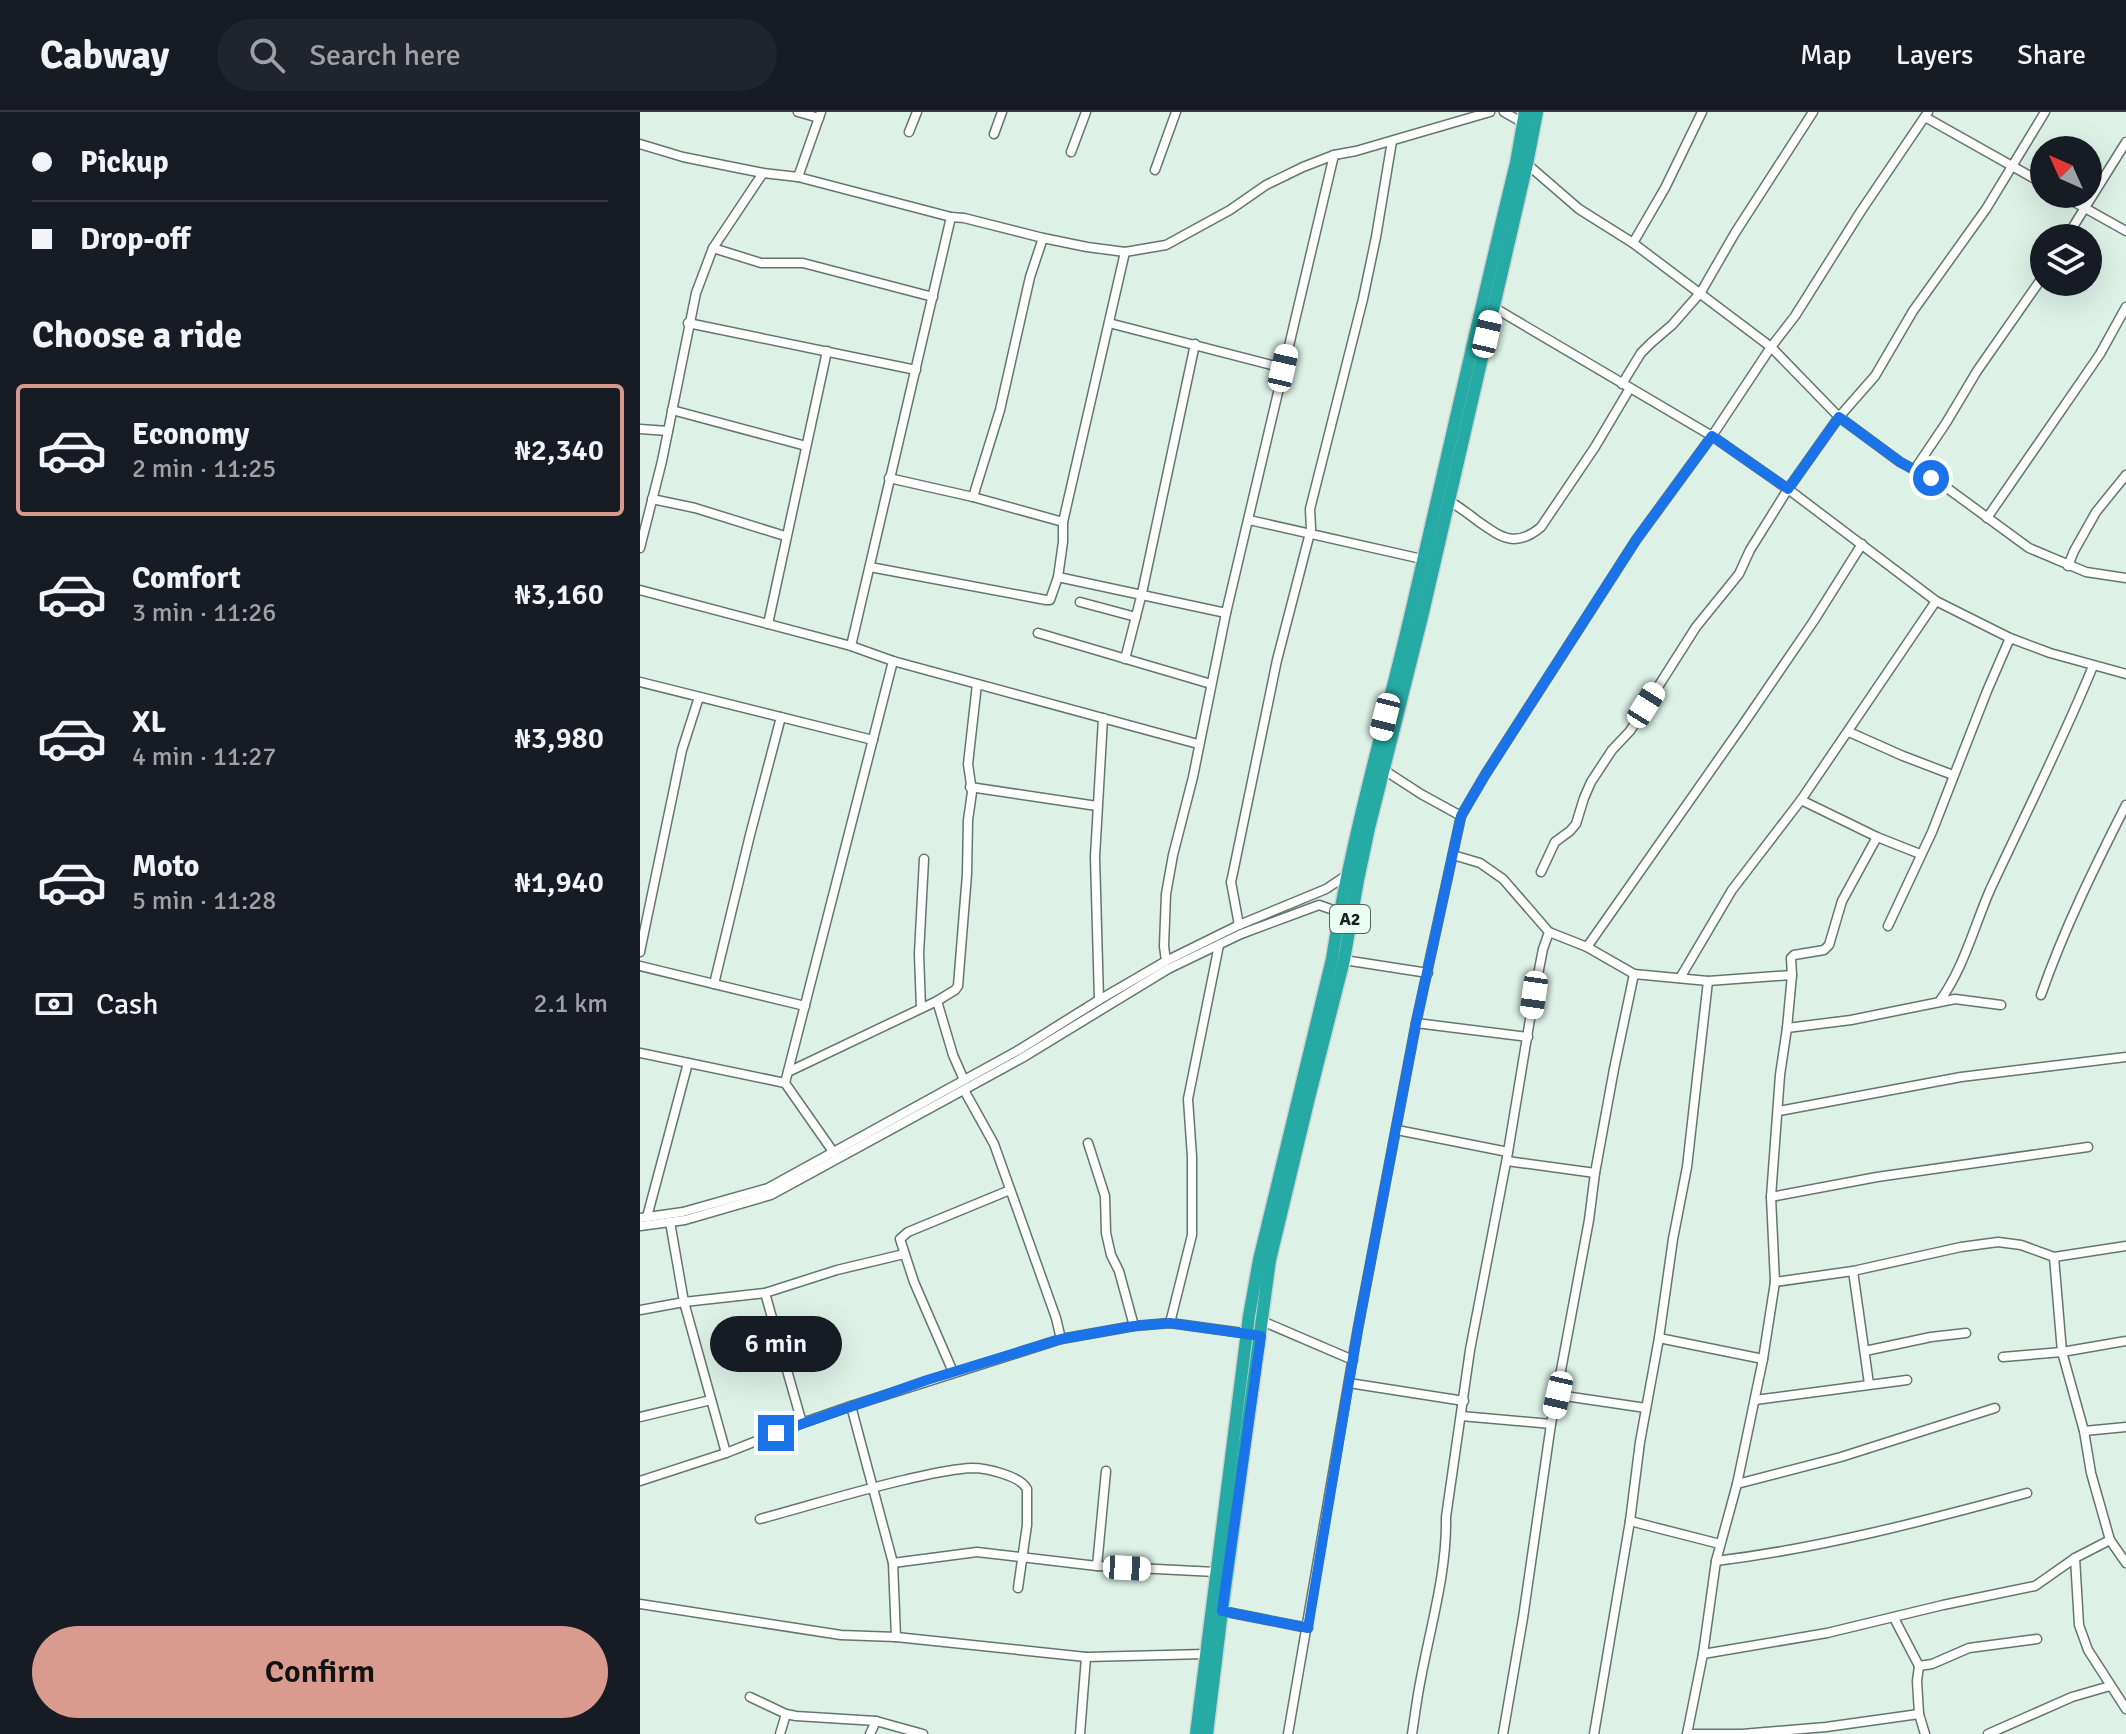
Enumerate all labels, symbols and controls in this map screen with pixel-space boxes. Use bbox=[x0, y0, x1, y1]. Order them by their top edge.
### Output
search box bbox=[217, 19, 777, 91]
text: Cabway bbox=[40, 32, 169, 79]
icon: search bbox=[245, 33, 289, 77]
text: Search here bbox=[309, 37, 461, 74]
text: Map bbox=[1800, 38, 1852, 72]
text: Layers bbox=[1896, 38, 1973, 72]
text: Share bbox=[2017, 38, 2086, 72]
north arrow bbox=[2030, 136, 2102, 208]
map controls bbox=[2030, 136, 2102, 296]
text: Pickup bbox=[80, 144, 169, 181]
text: Drop-off bbox=[80, 221, 190, 258]
button: layers bbox=[2030, 224, 2102, 296]
car bbox=[1470, 308, 1504, 360]
text: Choose a ride bbox=[32, 313, 242, 358]
car bbox=[1266, 342, 1300, 394]
icon: car bbox=[36, 414, 108, 486]
text: Economy bbox=[132, 416, 249, 453]
text: ₦2,340 bbox=[515, 432, 604, 469]
text: 2 min · 11:25 bbox=[132, 453, 276, 485]
route start bbox=[1913, 460, 1949, 496]
icon: car bbox=[36, 558, 108, 630]
text: Comfort bbox=[132, 560, 241, 597]
text: ₦3,160 bbox=[515, 576, 604, 613]
text: 3 min · 11:26 bbox=[132, 597, 276, 629]
car bbox=[1623, 678, 1669, 732]
car bbox=[1368, 691, 1402, 743]
icon: car bbox=[36, 702, 108, 774]
text: XL bbox=[132, 704, 166, 741]
text: ₦3,980 bbox=[515, 720, 604, 757]
text: 4 min · 11:27 bbox=[132, 741, 276, 773]
icon: car bbox=[36, 846, 108, 918]
text: Moto bbox=[132, 848, 199, 885]
text: ₦1,940 bbox=[515, 864, 604, 901]
text: 5 min · 11:28 bbox=[132, 885, 276, 917]
road number: A2 bbox=[1330, 905, 1370, 933]
car bbox=[1519, 970, 1549, 1020]
icon: cash bbox=[32, 982, 76, 1026]
text: Cash bbox=[96, 986, 159, 1023]
text: 2.1 km bbox=[534, 988, 608, 1020]
callout: 6 min bbox=[710, 1317, 842, 1373]
text: 6 min bbox=[745, 1328, 807, 1360]
car bbox=[1541, 1369, 1575, 1421]
route end bbox=[758, 1415, 794, 1451]
car bbox=[1102, 1555, 1152, 1581]
button: Confirm bbox=[32, 1626, 608, 1718]

